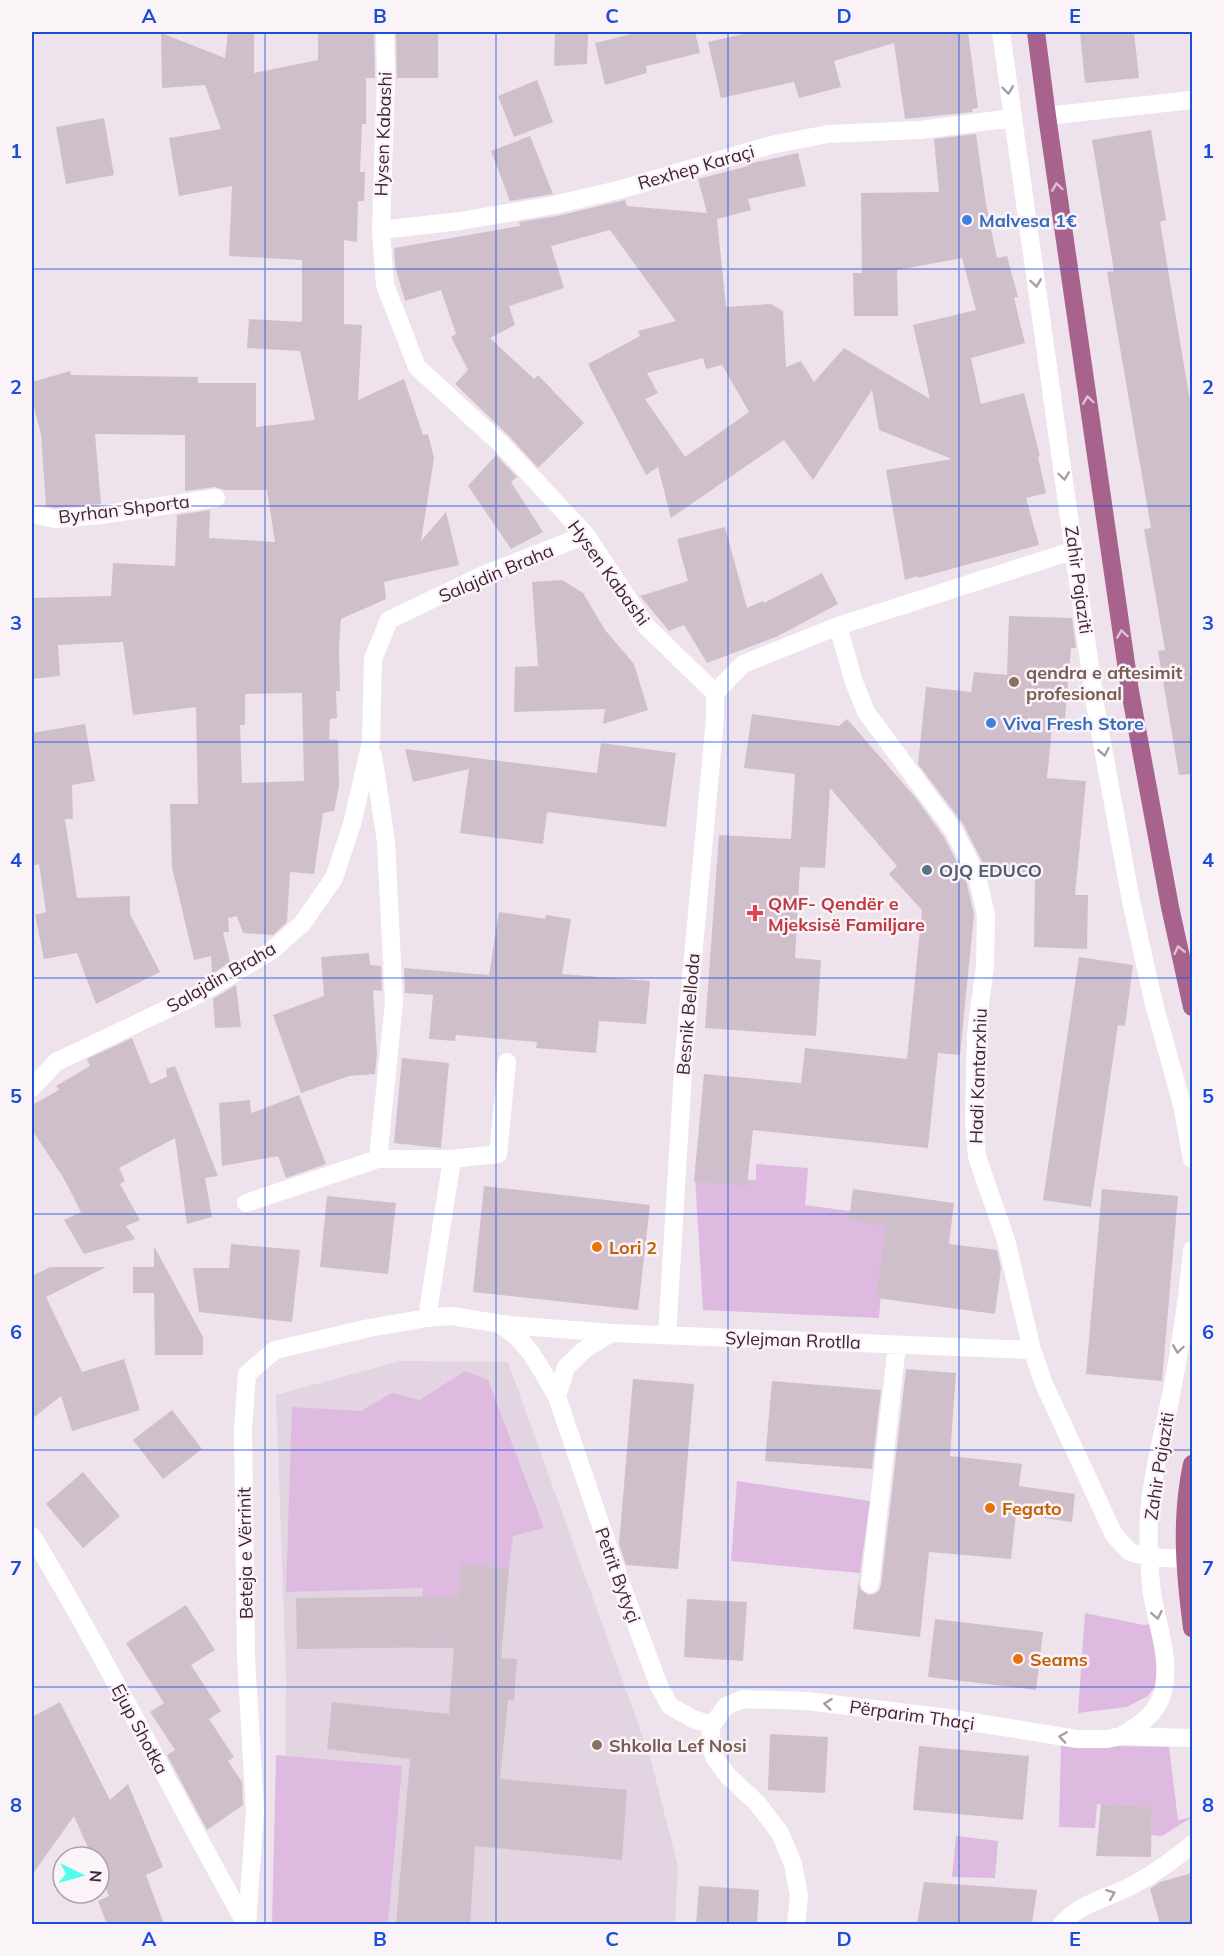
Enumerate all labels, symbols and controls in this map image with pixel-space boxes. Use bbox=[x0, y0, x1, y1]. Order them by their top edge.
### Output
text: A bbox=[142, 3, 157, 28]
text: B bbox=[373, 3, 387, 28]
text: C bbox=[605, 3, 619, 28]
text: D bbox=[836, 3, 852, 28]
text: E bbox=[1069, 3, 1081, 28]
street label: Hysen Kabashi bbox=[369, 71, 397, 197]
one-way arrow bbox=[1002, 85, 1014, 94]
text: 1 bbox=[10, 138, 22, 163]
text: 1 bbox=[1202, 138, 1214, 163]
street label: Rexhep Karaçi bbox=[635, 139, 757, 195]
one-way arrow bbox=[1052, 182, 1064, 191]
place label: Malvesa 1€ bbox=[979, 209, 1077, 232]
marker: Malvesa 1€ bbox=[960, 213, 974, 227]
one-way arrow bbox=[1030, 278, 1042, 287]
text: 2 bbox=[10, 374, 22, 399]
text: 2 bbox=[1202, 374, 1214, 399]
one-way arrow bbox=[1083, 395, 1095, 404]
one-way arrow bbox=[1058, 471, 1070, 480]
street label: Byrhan Shporta bbox=[57, 490, 191, 528]
street label: Hysen Kabashi bbox=[563, 516, 655, 630]
street label: Zahir Pajaziti bbox=[1060, 525, 1098, 635]
street label: Salajdin Braha bbox=[435, 538, 557, 608]
text: 3 bbox=[10, 610, 22, 635]
text: 3 bbox=[1202, 610, 1214, 635]
one-way arrow bbox=[1116, 630, 1128, 639]
place label: qendra e aftesimit profesional bbox=[1026, 661, 1182, 705]
marker: qendra e aftesimit profesional bbox=[1007, 675, 1021, 689]
place label: Viva Fresh Store bbox=[1002, 712, 1144, 735]
marker: Viva Fresh Store bbox=[984, 716, 998, 730]
one-way arrow bbox=[1097, 746, 1110, 756]
text: 4 bbox=[10, 847, 22, 872]
text: 4 bbox=[1202, 847, 1214, 872]
place label: OJQ EDUCO bbox=[939, 859, 1042, 882]
marker: OJQ EDUCO bbox=[920, 863, 934, 877]
place label: QMF- Qendër e Mjeksisë Familjare bbox=[768, 892, 925, 936]
marker: QMF- Qendër e Mjeksisë Familjare bbox=[746, 904, 764, 922]
street label: Salajdin Braha bbox=[162, 936, 280, 1018]
one-way arrow bbox=[1173, 945, 1186, 955]
street label: Besnik Belloda bbox=[671, 952, 705, 1076]
street label: Hadi Kantarxhiu bbox=[964, 1008, 992, 1144]
text: 5 bbox=[10, 1083, 22, 1108]
text: 5 bbox=[1202, 1083, 1214, 1108]
place label: Lori 2 bbox=[609, 1236, 657, 1259]
marker: Lori 2 bbox=[590, 1240, 604, 1254]
text: 6 bbox=[10, 1319, 22, 1344]
text: 6 bbox=[1202, 1319, 1214, 1344]
street label: Sylejman Rrotlla bbox=[725, 1326, 861, 1354]
one-way arrow bbox=[1173, 1344, 1185, 1354]
street label: Zahir Pajaziti bbox=[1139, 1410, 1179, 1522]
street label: Beteja e Vërrinit bbox=[232, 1487, 258, 1619]
place label: Fegato bbox=[1002, 1497, 1062, 1520]
marker: Fegato bbox=[983, 1501, 997, 1515]
street label: Petrit Bytyçi bbox=[590, 1524, 646, 1626]
text: 7 bbox=[10, 1555, 22, 1580]
text: 7 bbox=[1202, 1555, 1214, 1580]
one-way arrow bbox=[1150, 1610, 1163, 1620]
place label: Seams bbox=[1030, 1648, 1088, 1671]
marker: Seams bbox=[1011, 1652, 1025, 1666]
street label: Ejup Shotka bbox=[107, 1680, 173, 1778]
street label: Përparim Thaçi bbox=[848, 1695, 976, 1735]
one-way arrow bbox=[823, 1698, 833, 1711]
one-way arrow bbox=[1058, 1732, 1067, 1744]
place label: Shkolla Lef Nosi bbox=[609, 1734, 747, 1757]
marker: Shkolla Lef Nosi bbox=[590, 1738, 604, 1752]
text: 8 bbox=[10, 1792, 22, 1817]
text: 8 bbox=[1202, 1792, 1214, 1817]
north arrow bbox=[51, 1845, 111, 1905]
text: N bbox=[85, 1869, 106, 1883]
one-way arrow bbox=[1104, 1889, 1115, 1901]
text: A bbox=[142, 1926, 157, 1951]
text: B bbox=[373, 1926, 387, 1951]
text: C bbox=[605, 1926, 619, 1951]
text: D bbox=[836, 1926, 852, 1951]
text: E bbox=[1069, 1926, 1081, 1951]

